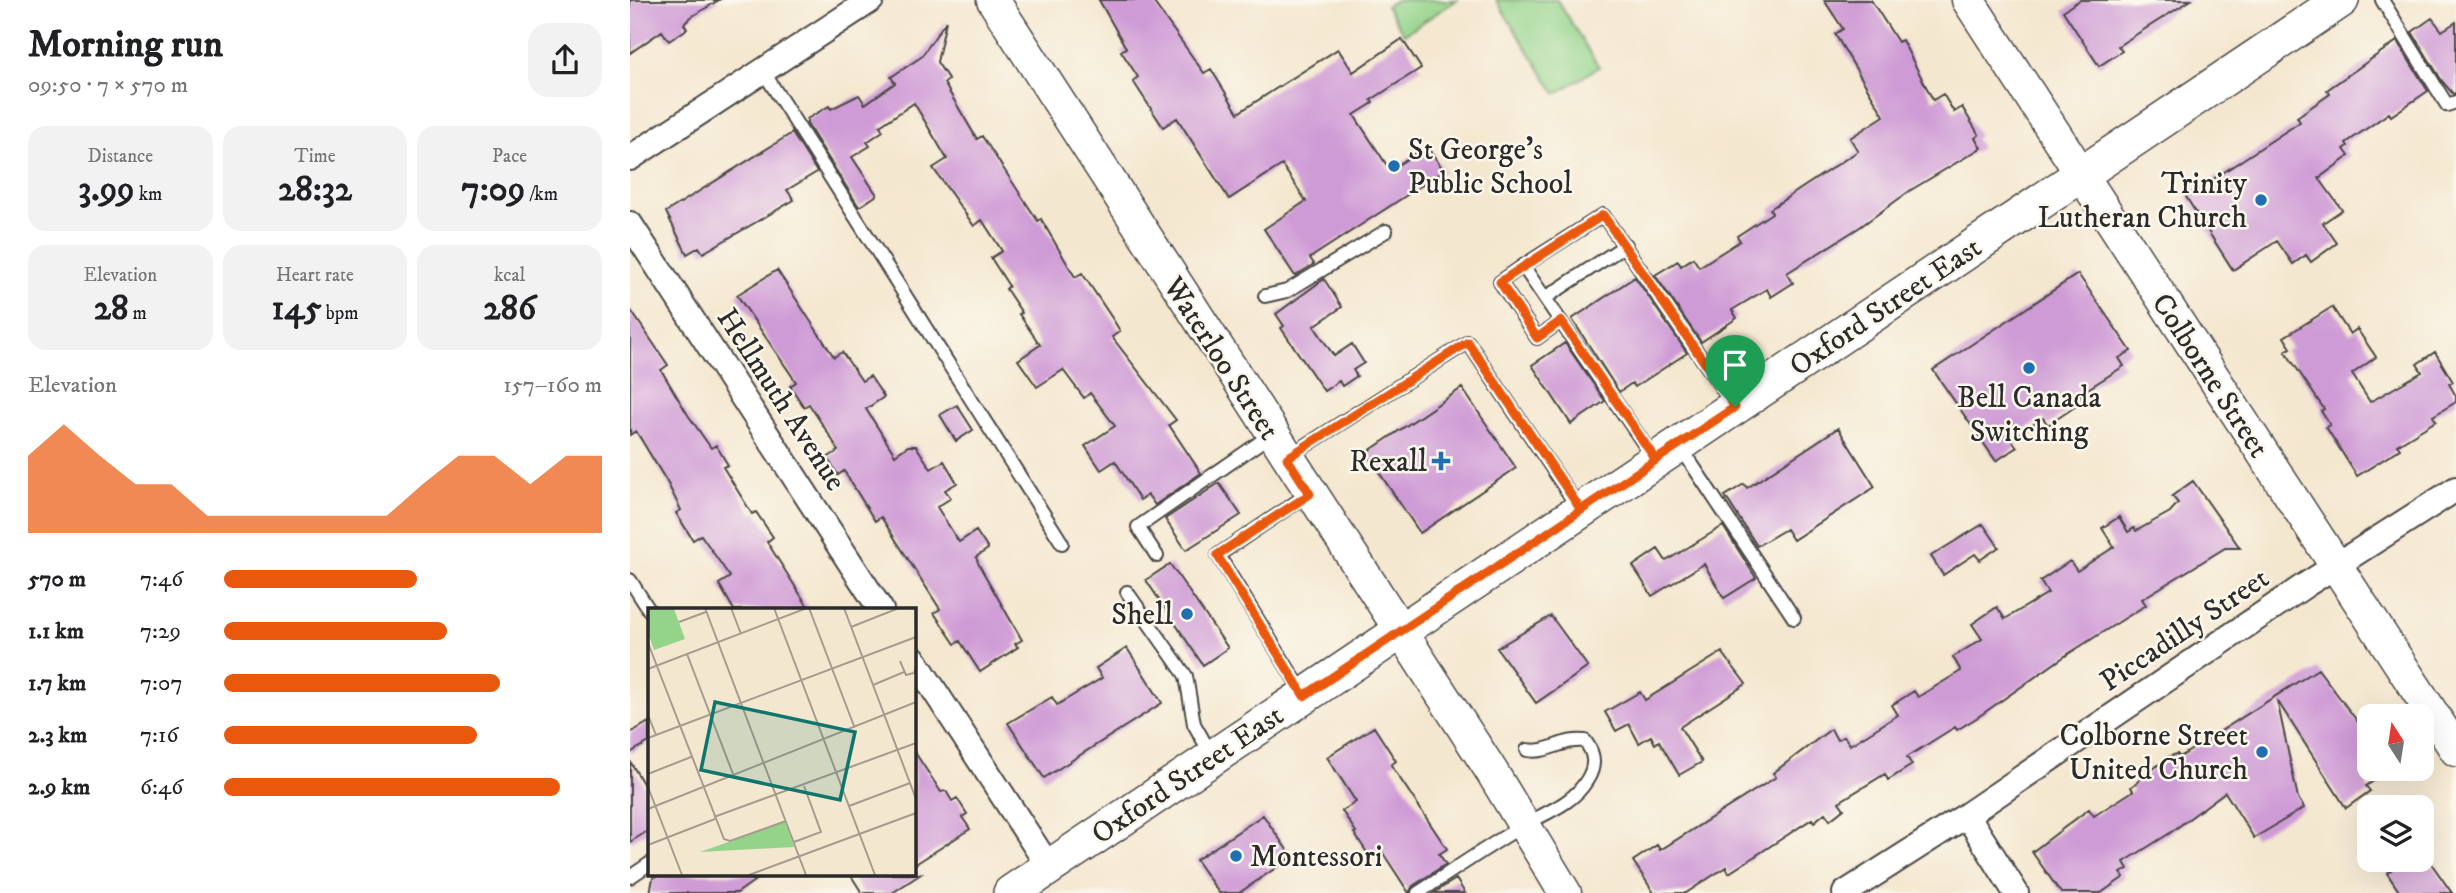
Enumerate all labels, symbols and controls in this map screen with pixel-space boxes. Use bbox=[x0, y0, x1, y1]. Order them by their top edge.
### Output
text: Morning run bbox=[28, 21, 223, 69]
button: share bbox=[528, 23, 602, 97]
text: 09:50 · 7 × 570 m bbox=[28, 71, 188, 100]
place label: St George's Public School bbox=[1408, 132, 1572, 203]
text: Distance bbox=[88, 145, 153, 168]
text: Time bbox=[294, 145, 336, 168]
text: Pace bbox=[492, 145, 527, 168]
marker: St George's Public School bbox=[1386, 158, 1402, 174]
place label: Trinity Lutheran Church bbox=[2038, 166, 2248, 237]
text: 3.99 bbox=[78, 168, 135, 212]
text: 28:32 bbox=[278, 168, 352, 212]
text: 7:09 bbox=[461, 168, 525, 212]
text: km bbox=[135, 183, 162, 206]
text: /km bbox=[525, 183, 558, 206]
marker: Trinity Lutheran Church bbox=[2253, 192, 2269, 208]
street label: Oxford Street East bbox=[1783, 229, 1989, 385]
text: Elevation bbox=[84, 264, 157, 287]
text: Heart rate bbox=[276, 264, 354, 287]
text: kcal bbox=[494, 264, 525, 287]
street label: Waterloo Street bbox=[1154, 270, 1287, 447]
text: 28 bbox=[94, 287, 129, 331]
text: 145 bbox=[272, 287, 322, 331]
text: 286 bbox=[483, 287, 536, 331]
street label: Colborne Street bbox=[2143, 287, 2277, 465]
text: m bbox=[129, 302, 147, 325]
text: bpm bbox=[322, 302, 358, 325]
street label: Hellmuth Avenue bbox=[708, 302, 854, 498]
pin bbox=[1705, 335, 1765, 407]
icon: arrive bbox=[1716, 346, 1754, 384]
marker: Bell Canada Switching bbox=[2021, 360, 2037, 376]
text: Elevation bbox=[28, 371, 117, 400]
text: 157–160 m bbox=[503, 371, 602, 400]
place label: Bell Canada Switching bbox=[1957, 380, 2102, 451]
place label: Rexall bbox=[1349, 444, 1427, 481]
marker: Rexall bbox=[1433, 453, 1449, 469]
street label: Piccadilly Street bbox=[2093, 560, 2276, 700]
text: 570 m bbox=[28, 565, 86, 594]
text: 7:46 bbox=[140, 565, 183, 594]
place label: Shell bbox=[1111, 597, 1173, 634]
marker: Shell bbox=[1179, 606, 1195, 622]
inset map bbox=[648, 608, 915, 876]
text: 1.1 km bbox=[28, 617, 84, 646]
text: 7:29 bbox=[140, 617, 181, 646]
text: 1.7 km bbox=[28, 669, 86, 698]
text: 7:07 bbox=[140, 669, 183, 698]
street label: Oxford Street East bbox=[1085, 697, 1291, 853]
north arrow bbox=[2357, 704, 2434, 780]
map controls bbox=[2357, 704, 2434, 872]
place label: Colborne Street United Church bbox=[2059, 718, 2248, 789]
text: 2.3 km bbox=[28, 721, 87, 750]
text: 7:16 bbox=[140, 721, 178, 750]
marker: Colborne Street United Church bbox=[2254, 744, 2270, 760]
text: 2.9 km bbox=[28, 773, 90, 802]
text: 6:46 bbox=[140, 773, 183, 802]
button: layers bbox=[2357, 795, 2434, 872]
place label: Montessori bbox=[1250, 839, 1383, 876]
marker: Montessori bbox=[1228, 848, 1244, 864]

